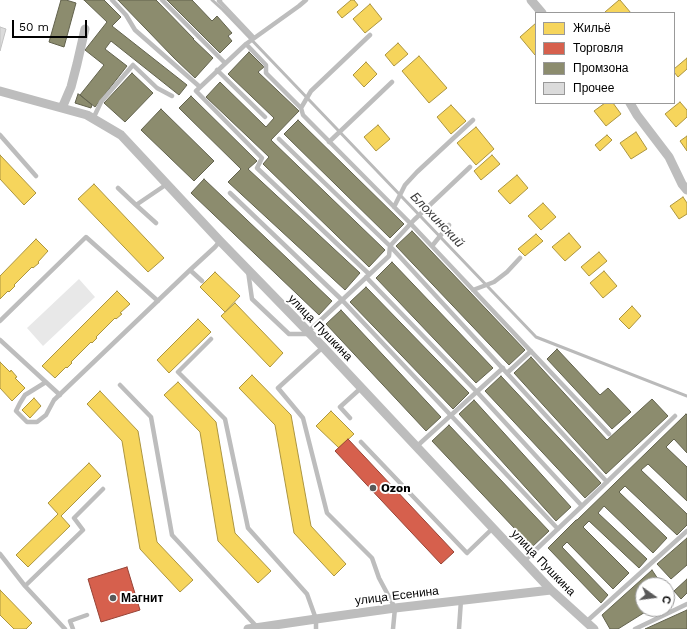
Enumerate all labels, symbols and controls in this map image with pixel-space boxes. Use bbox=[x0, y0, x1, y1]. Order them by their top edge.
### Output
scale bar bbox=[14, 12, 89, 38]
legend bbox=[535, 12, 675, 104]
text: 50 m bbox=[19, 20, 49, 34]
text: Жильё bbox=[573, 21, 611, 35]
text: Торговля bbox=[573, 41, 623, 55]
text: Промзона bbox=[573, 61, 628, 75]
text: Прочее bbox=[573, 81, 614, 95]
water label: Блохинский bbox=[407, 189, 467, 251]
street label: улица Пушкина bbox=[285, 292, 355, 364]
place label: Ozon bbox=[381, 481, 411, 495]
marker: Ozon bbox=[368, 483, 378, 493]
street label: улица Пушкина bbox=[508, 527, 578, 599]
north arrow bbox=[635, 577, 675, 617]
street label: улица Есенина bbox=[354, 584, 440, 608]
place label: Магнит bbox=[121, 591, 163, 605]
marker: Магнит bbox=[108, 593, 118, 603]
text: С bbox=[659, 594, 673, 605]

